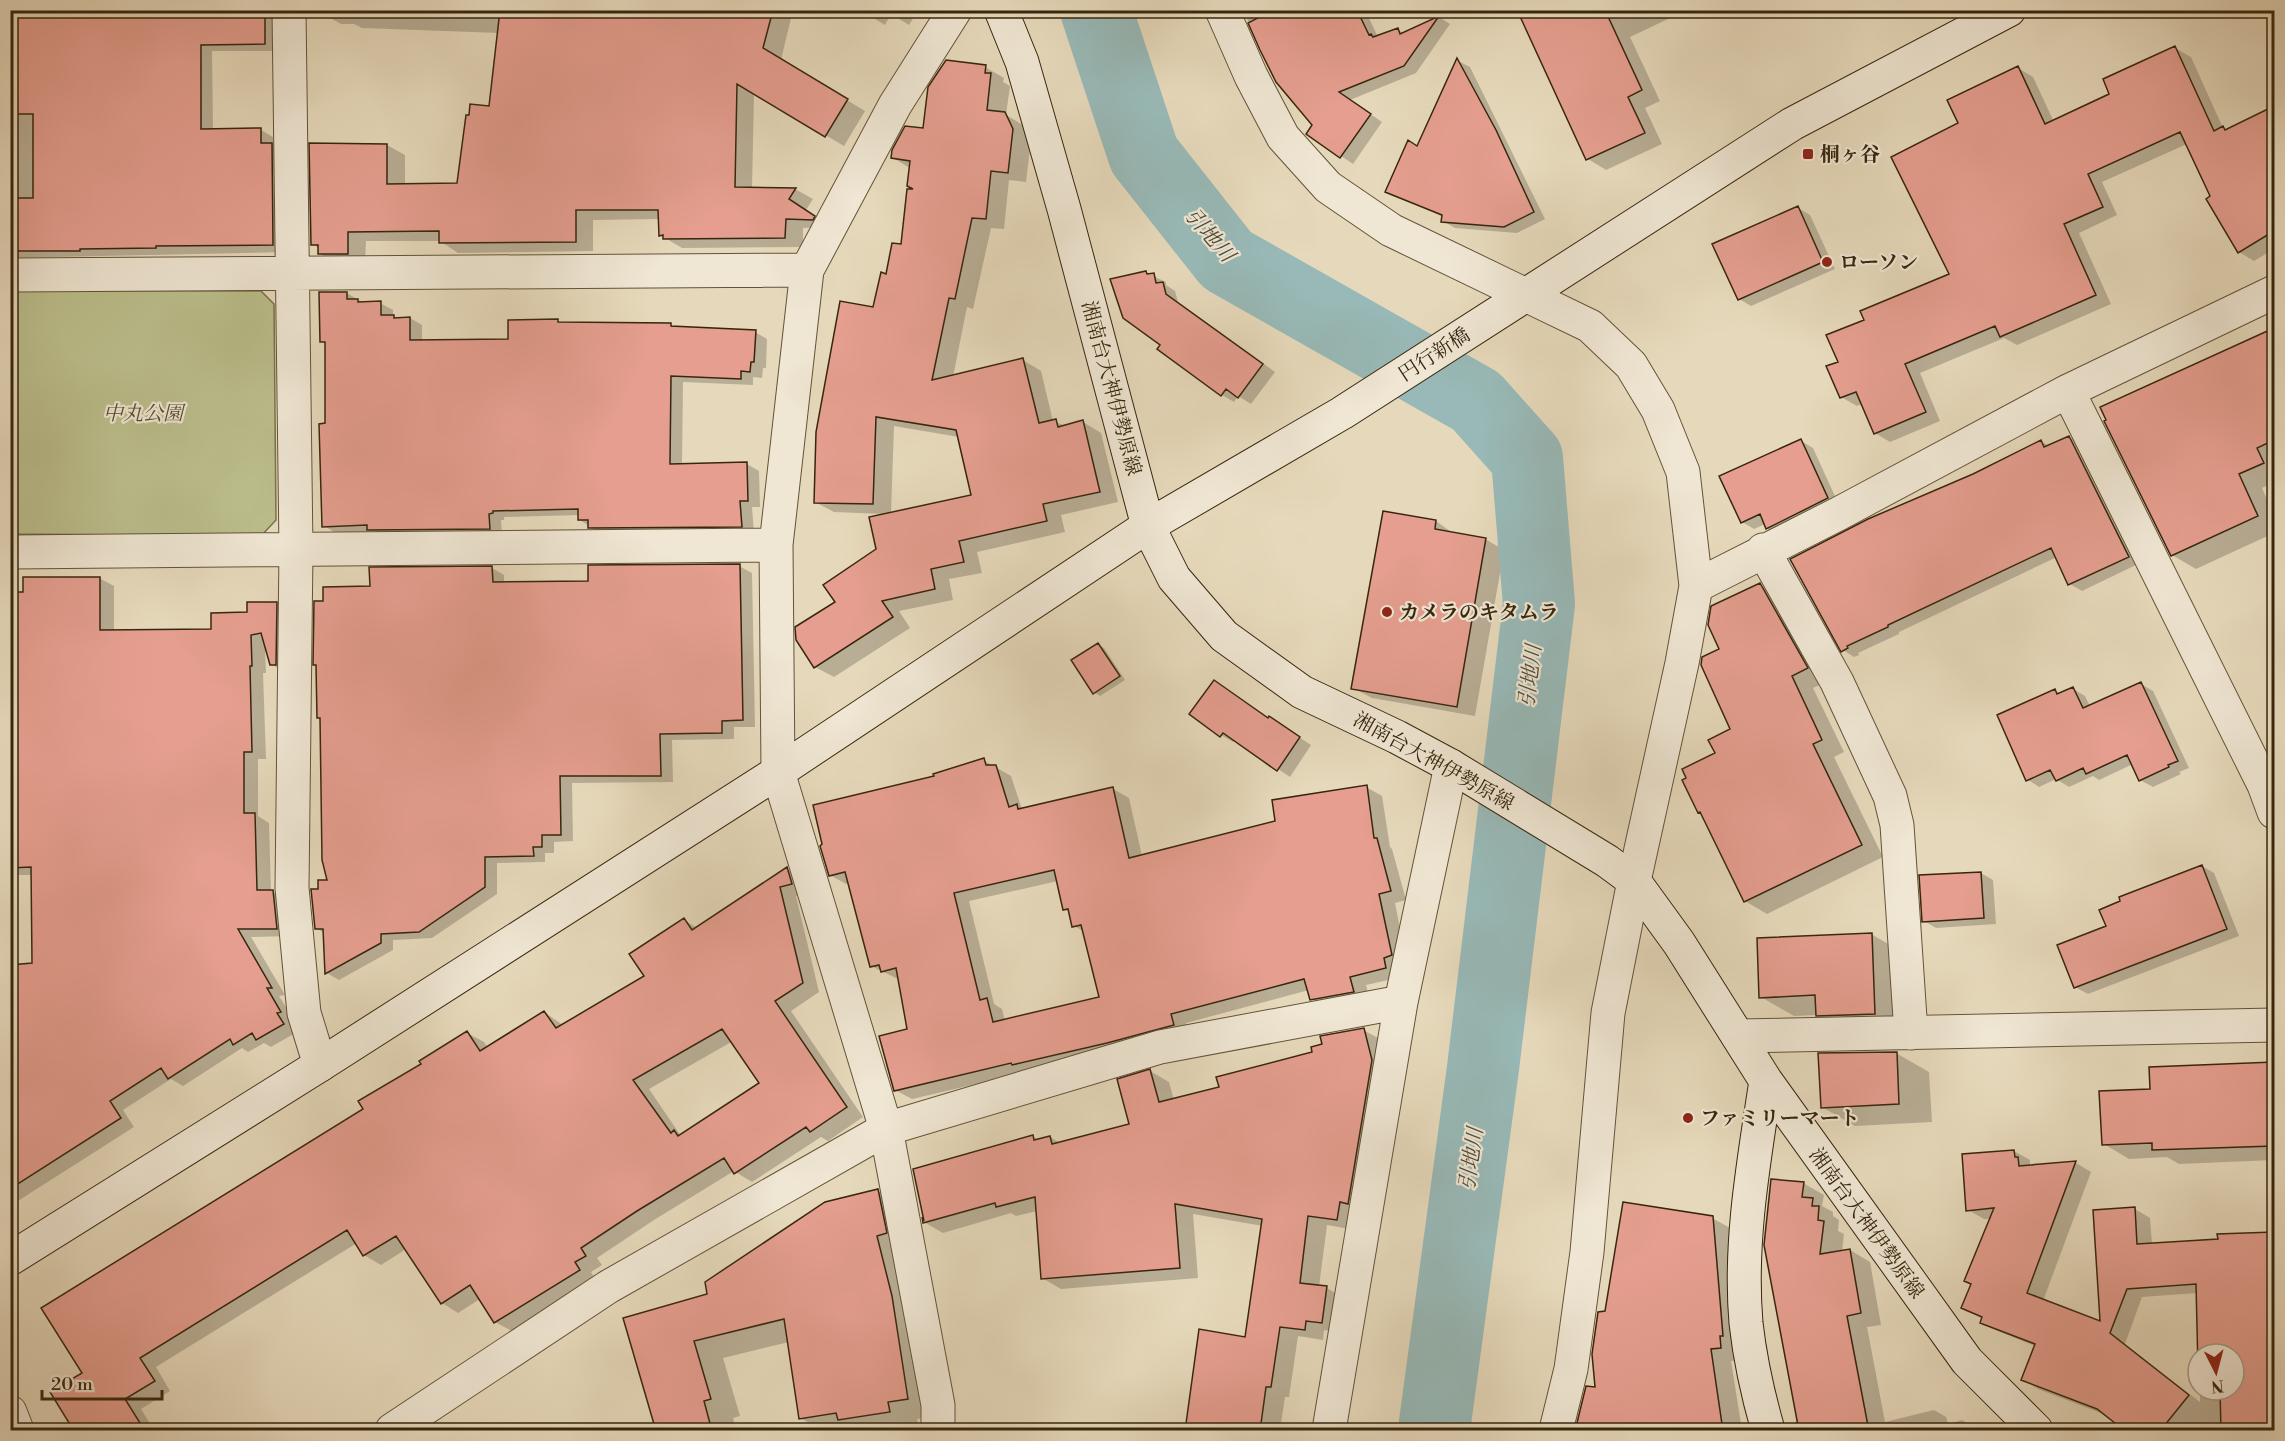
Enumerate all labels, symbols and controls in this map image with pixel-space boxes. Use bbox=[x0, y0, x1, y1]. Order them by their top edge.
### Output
place label: 桐ヶ谷 bbox=[1820, 143, 1880, 168]
marker: 桐ヶ谷 bbox=[1801, 147, 1815, 161]
water label: 引地川 bbox=[1179, 203, 1241, 269]
place label: ローソン bbox=[1839, 251, 1918, 276]
marker: ローソン bbox=[1820, 255, 1834, 269]
street label: 湘南台大神伊勢原線 bbox=[1075, 298, 1146, 479]
street label: 円行新橋 bbox=[1394, 323, 1475, 388]
park label: 中丸公園 bbox=[103, 402, 186, 427]
place label: カメラのキタムラ bbox=[1399, 601, 1559, 626]
marker: カメラのキタムラ bbox=[1380, 605, 1394, 619]
water label: 引地川 bbox=[1514, 641, 1548, 709]
street label: 湘南台大神伊勢原線 bbox=[1348, 708, 1518, 817]
place label: ファミリーマート bbox=[1700, 1107, 1860, 1132]
marker: ファミリーマート bbox=[1681, 1111, 1695, 1125]
water label: 引地川 bbox=[1455, 1124, 1490, 1192]
street label: 湘南台大神伊勢原線 bbox=[1803, 1144, 1929, 1304]
north arrow bbox=[2186, 1342, 2246, 1402]
scale bar bbox=[42, 1363, 162, 1401]
text: 20 m bbox=[51, 1373, 93, 1396]
text: N bbox=[2210, 1375, 2225, 1397]

